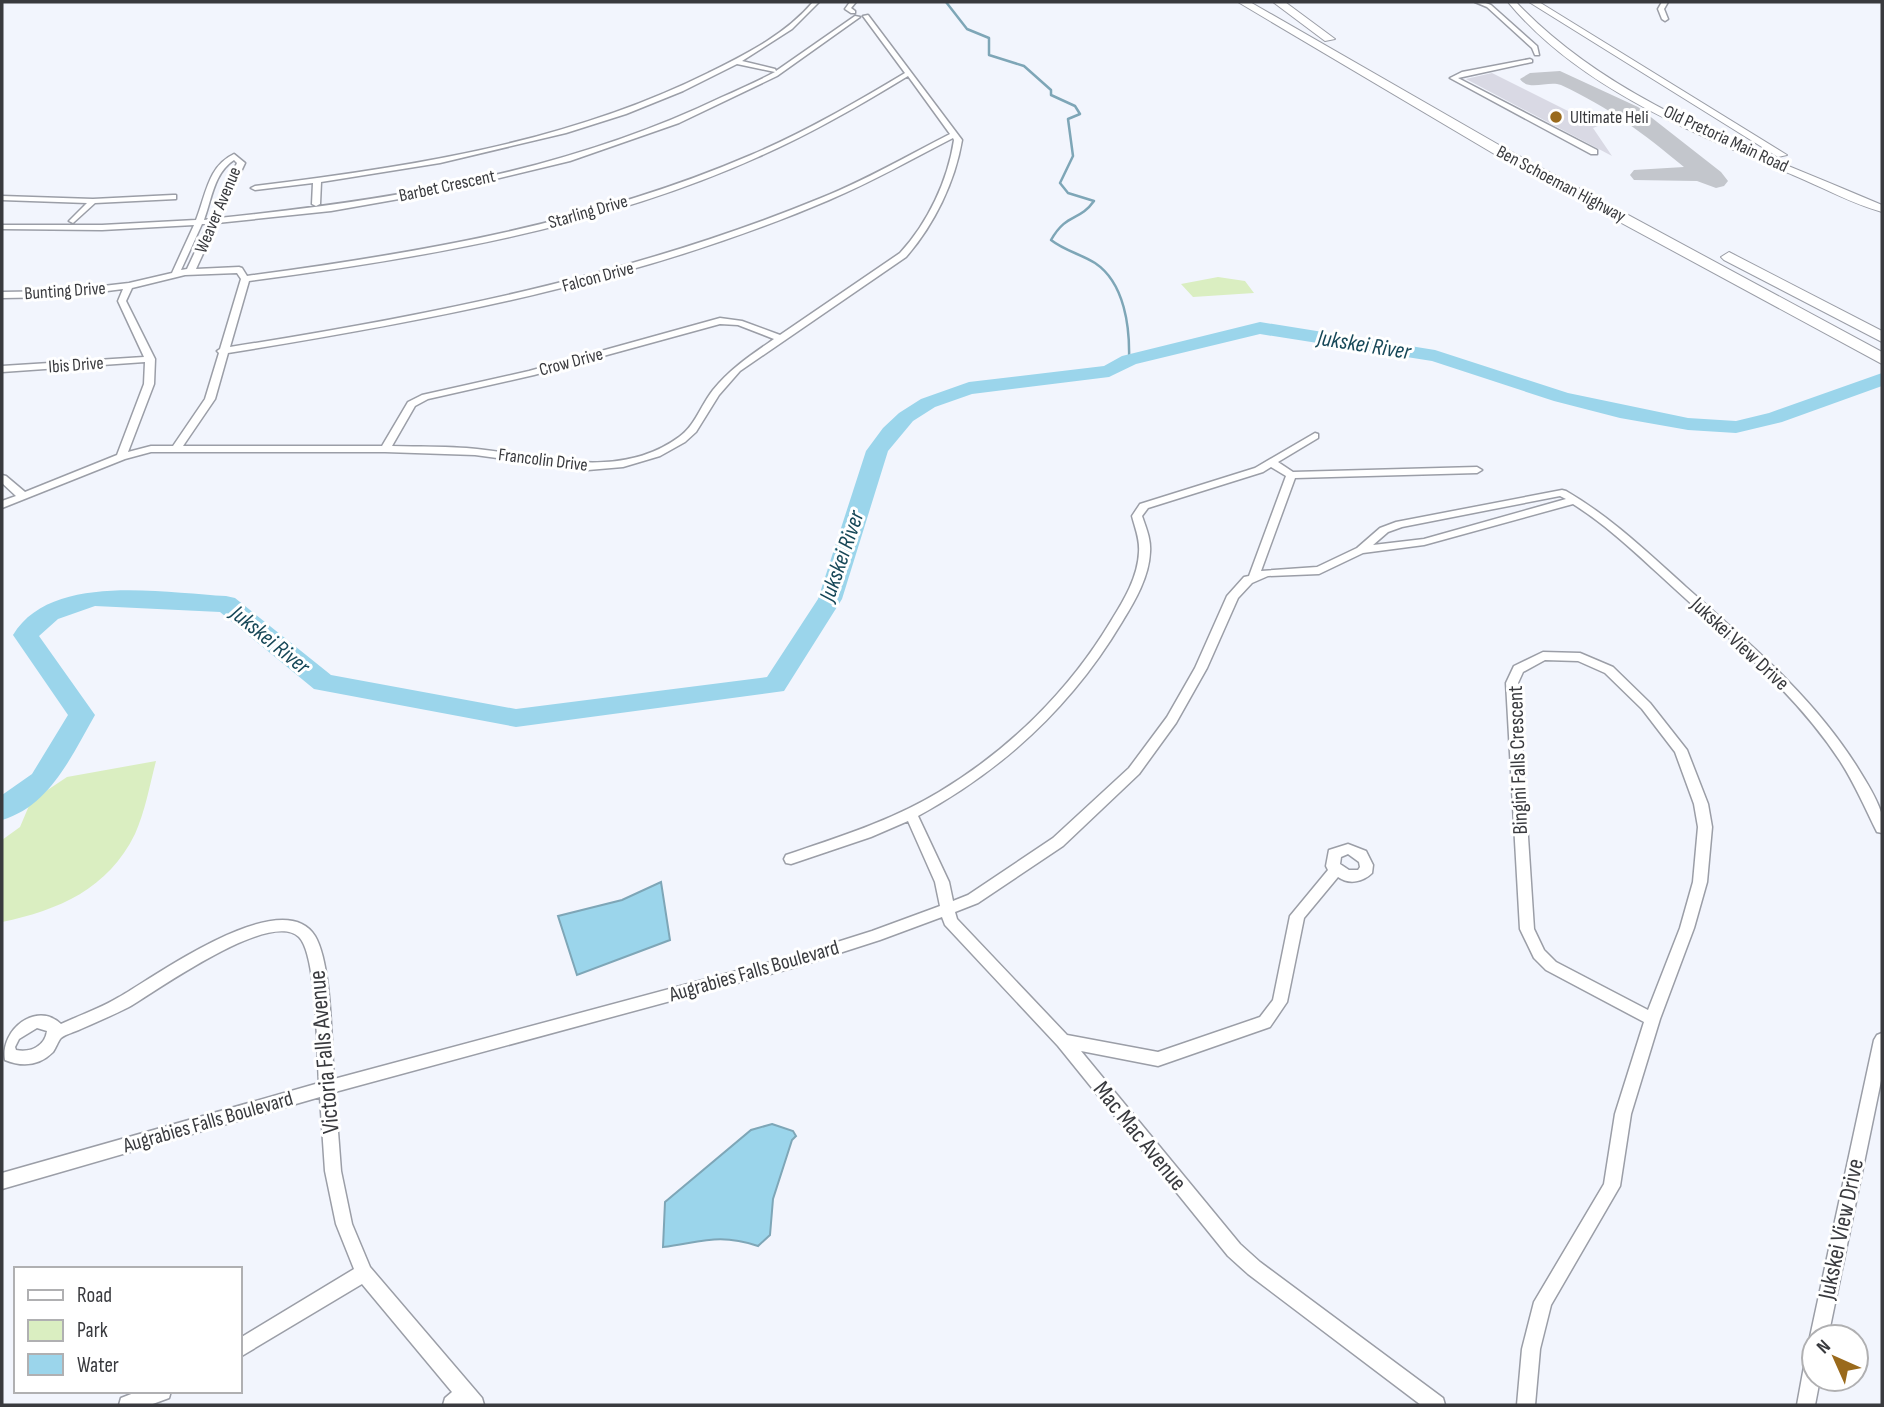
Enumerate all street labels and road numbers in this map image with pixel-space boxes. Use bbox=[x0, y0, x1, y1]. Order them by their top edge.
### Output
street label: Old Pretoria Main Road bbox=[1660, 101, 1792, 177]
street label: Ben Schoeman Highway bbox=[1493, 141, 1629, 227]
street label: Weaver Avenue bbox=[190, 164, 246, 256]
street label: Barbet Crescent bbox=[397, 165, 498, 206]
street label: Starling Drive bbox=[546, 191, 630, 233]
street label: Falcon Drive bbox=[560, 257, 636, 297]
street label: Bunting Drive bbox=[24, 278, 106, 304]
street label: Crow Drive bbox=[537, 343, 605, 381]
street label: Ibis Drive bbox=[48, 353, 104, 377]
street label: Francolin Drive bbox=[497, 444, 589, 476]
street label: Jukskei View Drive bbox=[1685, 591, 1794, 696]
street label: Bingini Falls Crescent bbox=[1503, 685, 1533, 835]
street label: Augrabies Falls Boulevard bbox=[665, 935, 842, 1007]
street label: Victoria Falls Avenue bbox=[302, 969, 346, 1135]
street label: Mac Mac Avenue bbox=[1087, 1075, 1193, 1197]
street label: Augrabies Falls Boulevard bbox=[119, 1086, 296, 1158]
street label: Jukskei View Drive bbox=[1812, 1156, 1870, 1303]

